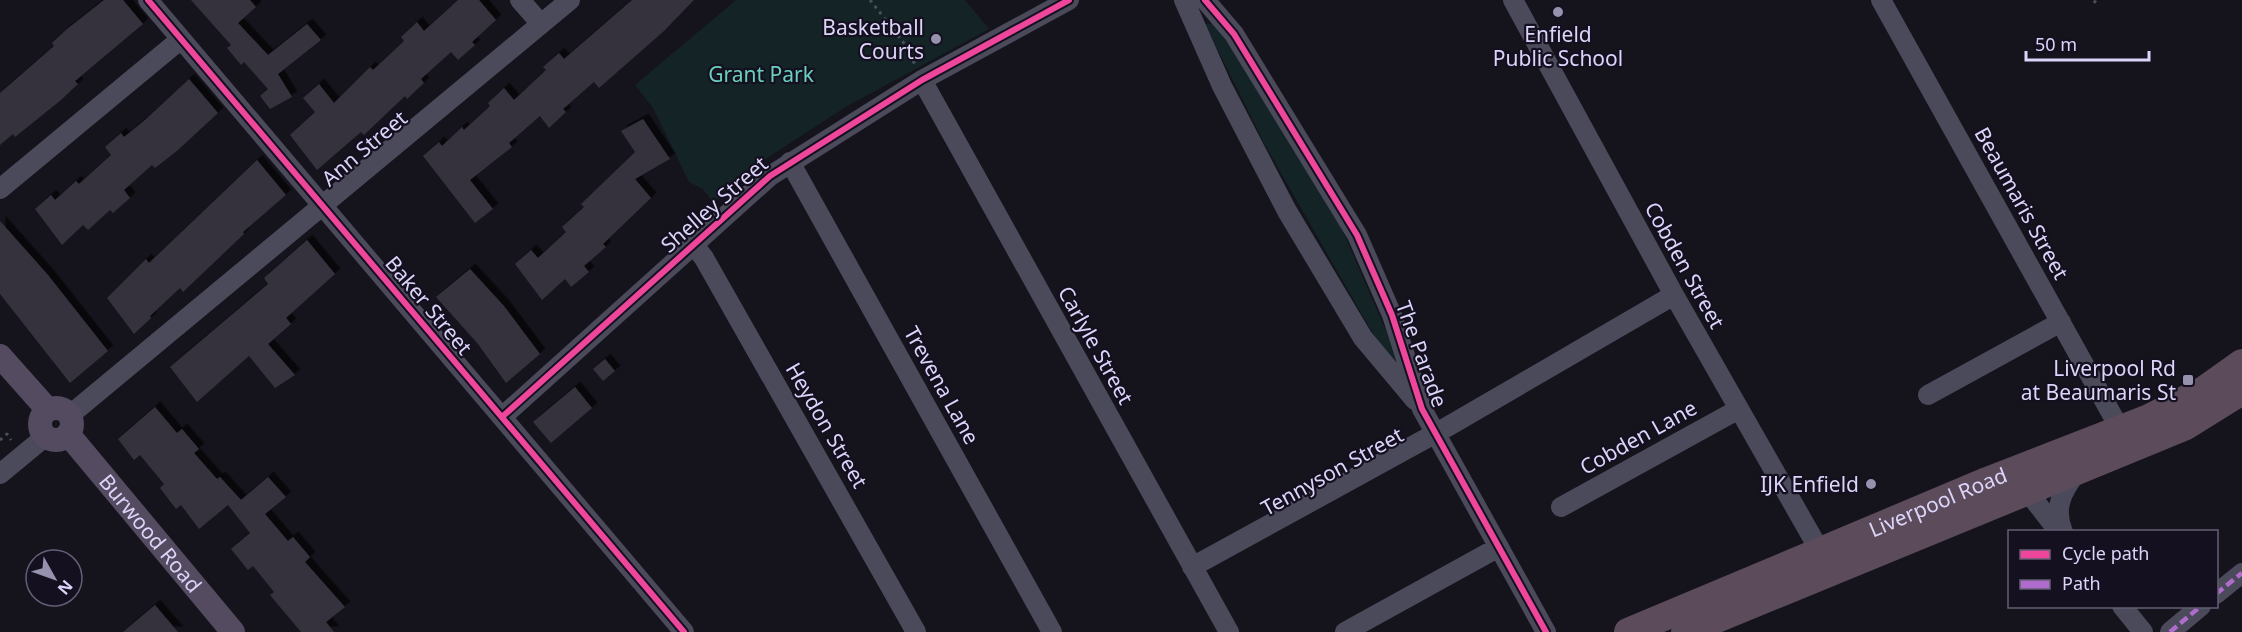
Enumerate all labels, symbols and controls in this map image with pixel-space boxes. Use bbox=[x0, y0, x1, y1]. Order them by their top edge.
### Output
marker: Enfield Public School bbox=[1551, 5, 1565, 19]
place label: Basketball Courts bbox=[822, 13, 924, 65]
place label: Enfield Public School bbox=[1493, 20, 1623, 72]
scale bar bbox=[2026, 24, 2149, 62]
marker: Basketball Courts bbox=[929, 32, 943, 46]
text: 50 m bbox=[2035, 32, 2077, 56]
park label: Grant Park bbox=[708, 60, 815, 88]
street label: Ann Street bbox=[315, 104, 413, 192]
street label: Beaumaris Street bbox=[1969, 122, 2076, 284]
street label: Shelley Street bbox=[654, 149, 774, 258]
street label: Cobden Street bbox=[1639, 197, 1732, 334]
street label: Baker Street bbox=[379, 250, 479, 361]
street label: Carlyle Street bbox=[1052, 281, 1140, 410]
street label: The Parade bbox=[1390, 297, 1454, 411]
street label: Trevena Lane bbox=[898, 321, 986, 449]
place label: Liverpool Rd at Beaumaris St bbox=[2021, 354, 2176, 406]
street label: Heydon Street bbox=[780, 357, 874, 493]
marker: Liverpool Rd at Beaumaris St bbox=[2181, 373, 2195, 387]
street label: Cobden Lane bbox=[1574, 393, 1702, 481]
street label: Tennyson Street bbox=[1256, 420, 1408, 522]
street label: Liverpool Road bbox=[1864, 461, 2011, 543]
street label: Burwood Road bbox=[93, 468, 208, 598]
place label: IJK Enfield bbox=[1760, 470, 1859, 498]
marker: IJK Enfield bbox=[1864, 477, 1878, 491]
legend bbox=[2008, 530, 2218, 608]
text: Cycle path bbox=[2062, 541, 2149, 565]
north arrow bbox=[24, 548, 84, 608]
text: Path bbox=[2062, 571, 2101, 595]
text: N bbox=[53, 576, 78, 600]

